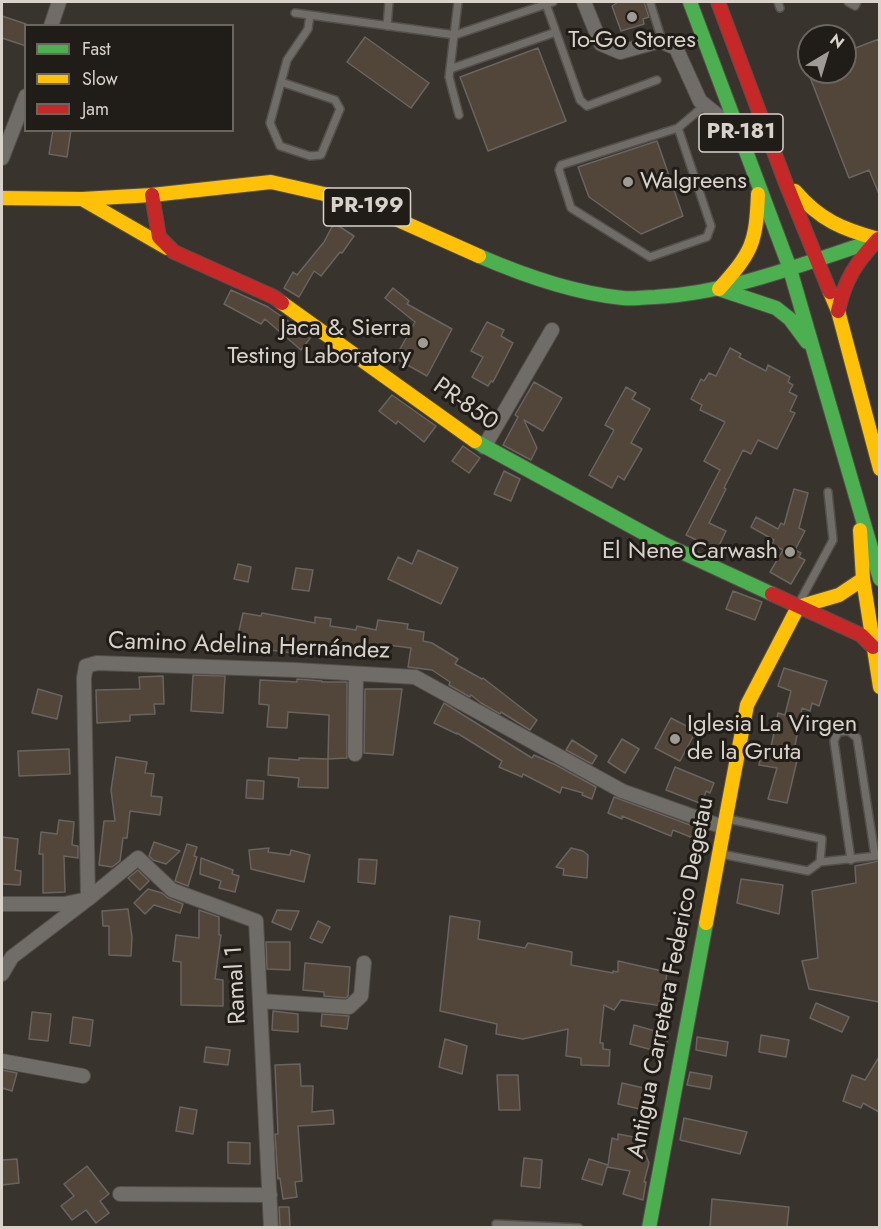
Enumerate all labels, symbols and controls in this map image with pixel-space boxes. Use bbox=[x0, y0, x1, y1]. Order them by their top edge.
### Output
marker: To-Go Stores bbox=[625, 10, 639, 24]
legend bbox=[24, 24, 234, 132]
north arrow bbox=[797, 24, 857, 84]
place label: To-Go Stores bbox=[568, 27, 696, 55]
text: N bbox=[825, 28, 849, 54]
text: Fast bbox=[82, 36, 111, 62]
text: Slow bbox=[82, 66, 118, 92]
text: Jam bbox=[82, 96, 109, 122]
road number: PR-181 bbox=[699, 114, 783, 152]
place label: Walgreens bbox=[640, 168, 747, 196]
marker: Walgreens bbox=[621, 175, 635, 189]
road number: PR-199 bbox=[324, 188, 410, 226]
place label: Jaca & Sierra Testing Laboratory bbox=[227, 315, 411, 371]
marker: Jaca & Sierra Testing Laboratory bbox=[416, 336, 430, 350]
street label: PR-850 bbox=[427, 372, 503, 438]
place label: El Nene Carwash bbox=[602, 538, 778, 566]
marker: El Nene Carwash bbox=[783, 545, 797, 559]
street label: Camino Adelina Hernández bbox=[108, 628, 390, 666]
place label: Iglesia La Virgen de la Gruta bbox=[687, 711, 857, 767]
marker: Iglesia La Virgen de la Gruta bbox=[668, 732, 682, 746]
street label: Antigua Carretera Federico Degetau bbox=[623, 795, 721, 1161]
street label: Ramal 1 bbox=[221, 945, 253, 1025]

